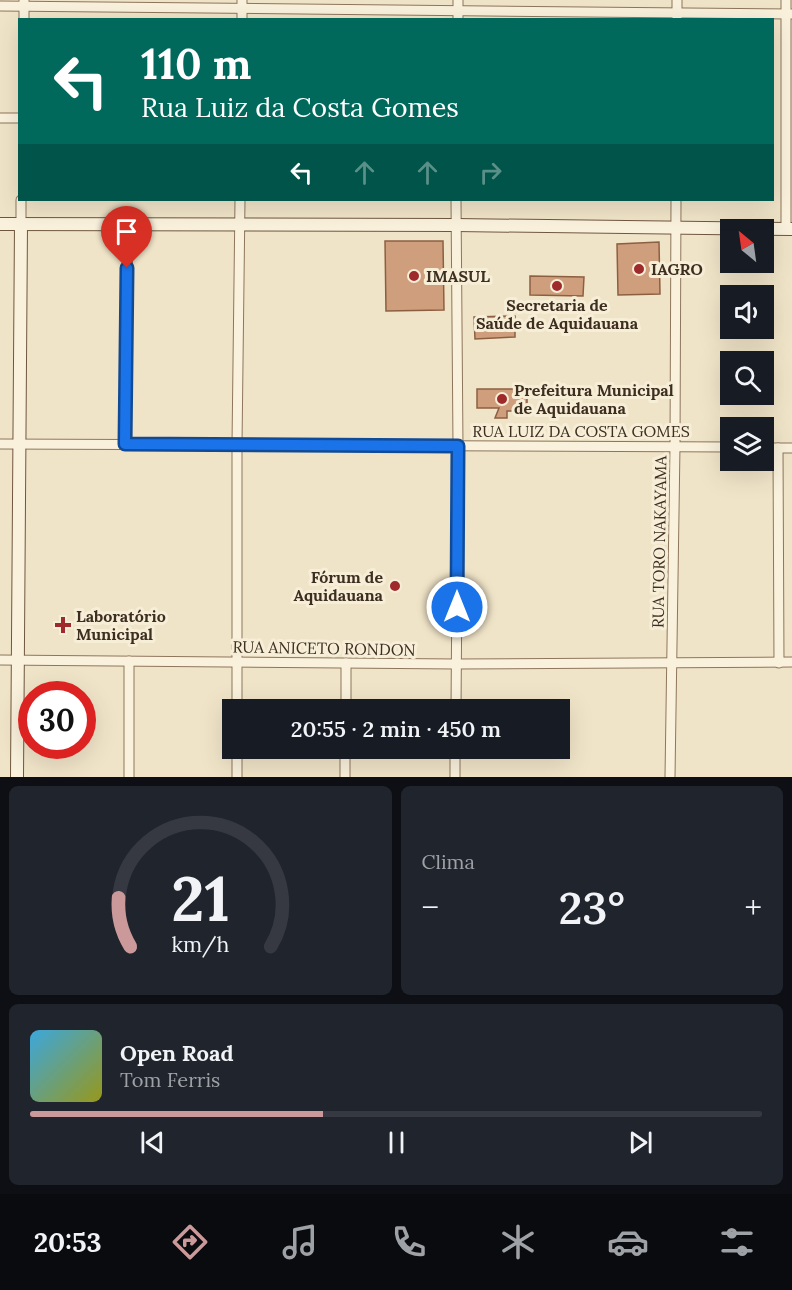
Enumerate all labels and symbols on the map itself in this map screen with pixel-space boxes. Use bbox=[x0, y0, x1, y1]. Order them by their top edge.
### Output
pin bbox=[101, 206, 152, 268]
north arrow bbox=[720, 219, 774, 273]
place label: IAGRO bbox=[651, 259, 703, 279]
marker: IAGRO bbox=[632, 262, 646, 276]
place label: IMASUL bbox=[426, 266, 490, 286]
marker: IMASUL bbox=[407, 269, 421, 283]
marker: Secretaria de Saúde de Aquidauana bbox=[550, 279, 564, 293]
place label: Secretaria de Saúde de Aquidauana bbox=[476, 295, 639, 333]
place label: Prefeitura Municipal de Aquidauana bbox=[514, 380, 674, 418]
marker: Prefeitura Municipal de Aquidauana bbox=[495, 392, 509, 406]
street label: RUA LUIZ DA COSTA GOMES bbox=[472, 421, 690, 441]
street label: RUA TORO NAKAYAMA bbox=[647, 455, 671, 628]
place label: Fórum de Aquidauana bbox=[293, 567, 384, 605]
position arrow bbox=[425, 575, 489, 639]
marker: Fórum de Aquidauana bbox=[388, 579, 402, 593]
place label: Laboratório Municipal bbox=[76, 606, 166, 644]
marker: Laboratório Municipal bbox=[54, 616, 72, 634]
street label: RUA ANICETO RONDON bbox=[232, 636, 416, 660]
speed limit sign: 30 bbox=[18, 681, 96, 759]

